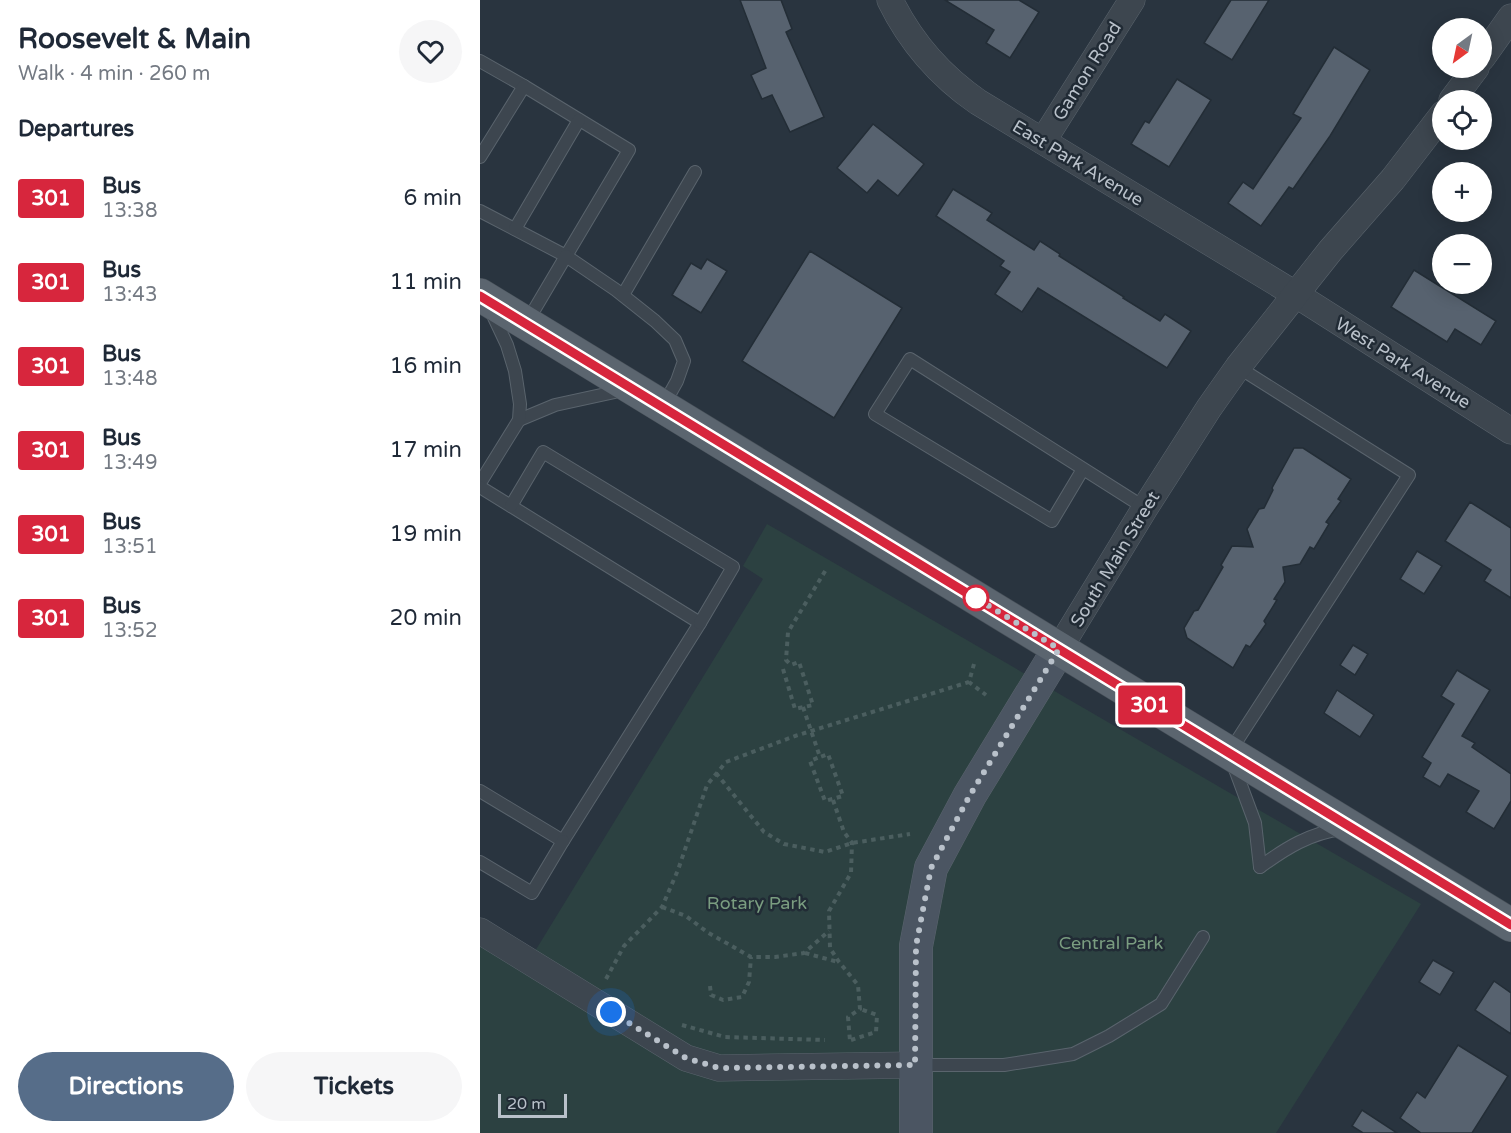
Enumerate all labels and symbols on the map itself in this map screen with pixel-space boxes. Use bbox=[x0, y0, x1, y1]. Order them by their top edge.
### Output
street label: Gamon Road bbox=[1048, 18, 1126, 124]
north arrow bbox=[1432, 18, 1492, 78]
street label: East Park Avenue bbox=[1008, 115, 1148, 211]
street label: West Park Avenue bbox=[1331, 313, 1475, 413]
street label: South Main Street bbox=[1066, 487, 1164, 631]
unlabelled marker bbox=[963, 585, 989, 611]
line badge: 301 bbox=[1116, 686, 1184, 724]
park label: Rotary Park bbox=[707, 892, 807, 914]
park label: Central Park bbox=[1059, 932, 1164, 954]
your location bbox=[596, 997, 626, 1027]
scale bar bbox=[498, 1091, 567, 1118]

